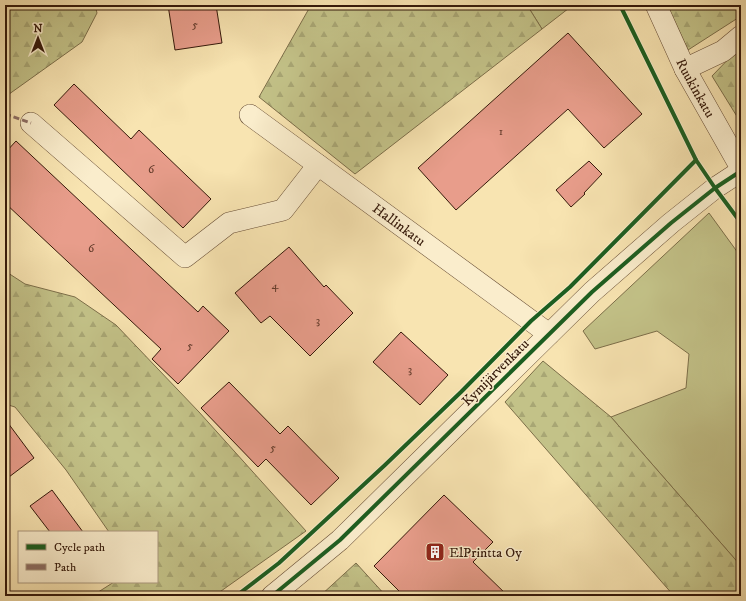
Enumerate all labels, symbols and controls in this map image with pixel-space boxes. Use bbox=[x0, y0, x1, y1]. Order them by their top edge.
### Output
house number: 5 bbox=[192, 17, 198, 32]
north arrow bbox=[18, 18, 58, 58]
text: N bbox=[33, 22, 43, 36]
street label: Ruukinkatu bbox=[671, 56, 719, 121]
house number: 1 bbox=[499, 124, 503, 139]
house number: 6 bbox=[148, 162, 155, 177]
street label: Hallinkatu bbox=[369, 200, 429, 251]
house number: 6 bbox=[88, 241, 95, 256]
house number: 4 bbox=[272, 278, 280, 293]
house number: 3 bbox=[316, 313, 320, 328]
street label: Kymijärvenkatu bbox=[458, 335, 533, 410]
house number: 5 bbox=[187, 338, 193, 353]
house number: 3 bbox=[408, 362, 412, 377]
house number: 5 bbox=[270, 440, 276, 455]
legend bbox=[18, 531, 158, 583]
text: Cycle path bbox=[54, 540, 106, 555]
building icon: ElPrintta Oy bbox=[424, 541, 446, 563]
place label: ElPrintta Oy bbox=[449, 544, 522, 562]
text: Path bbox=[54, 560, 77, 575]

